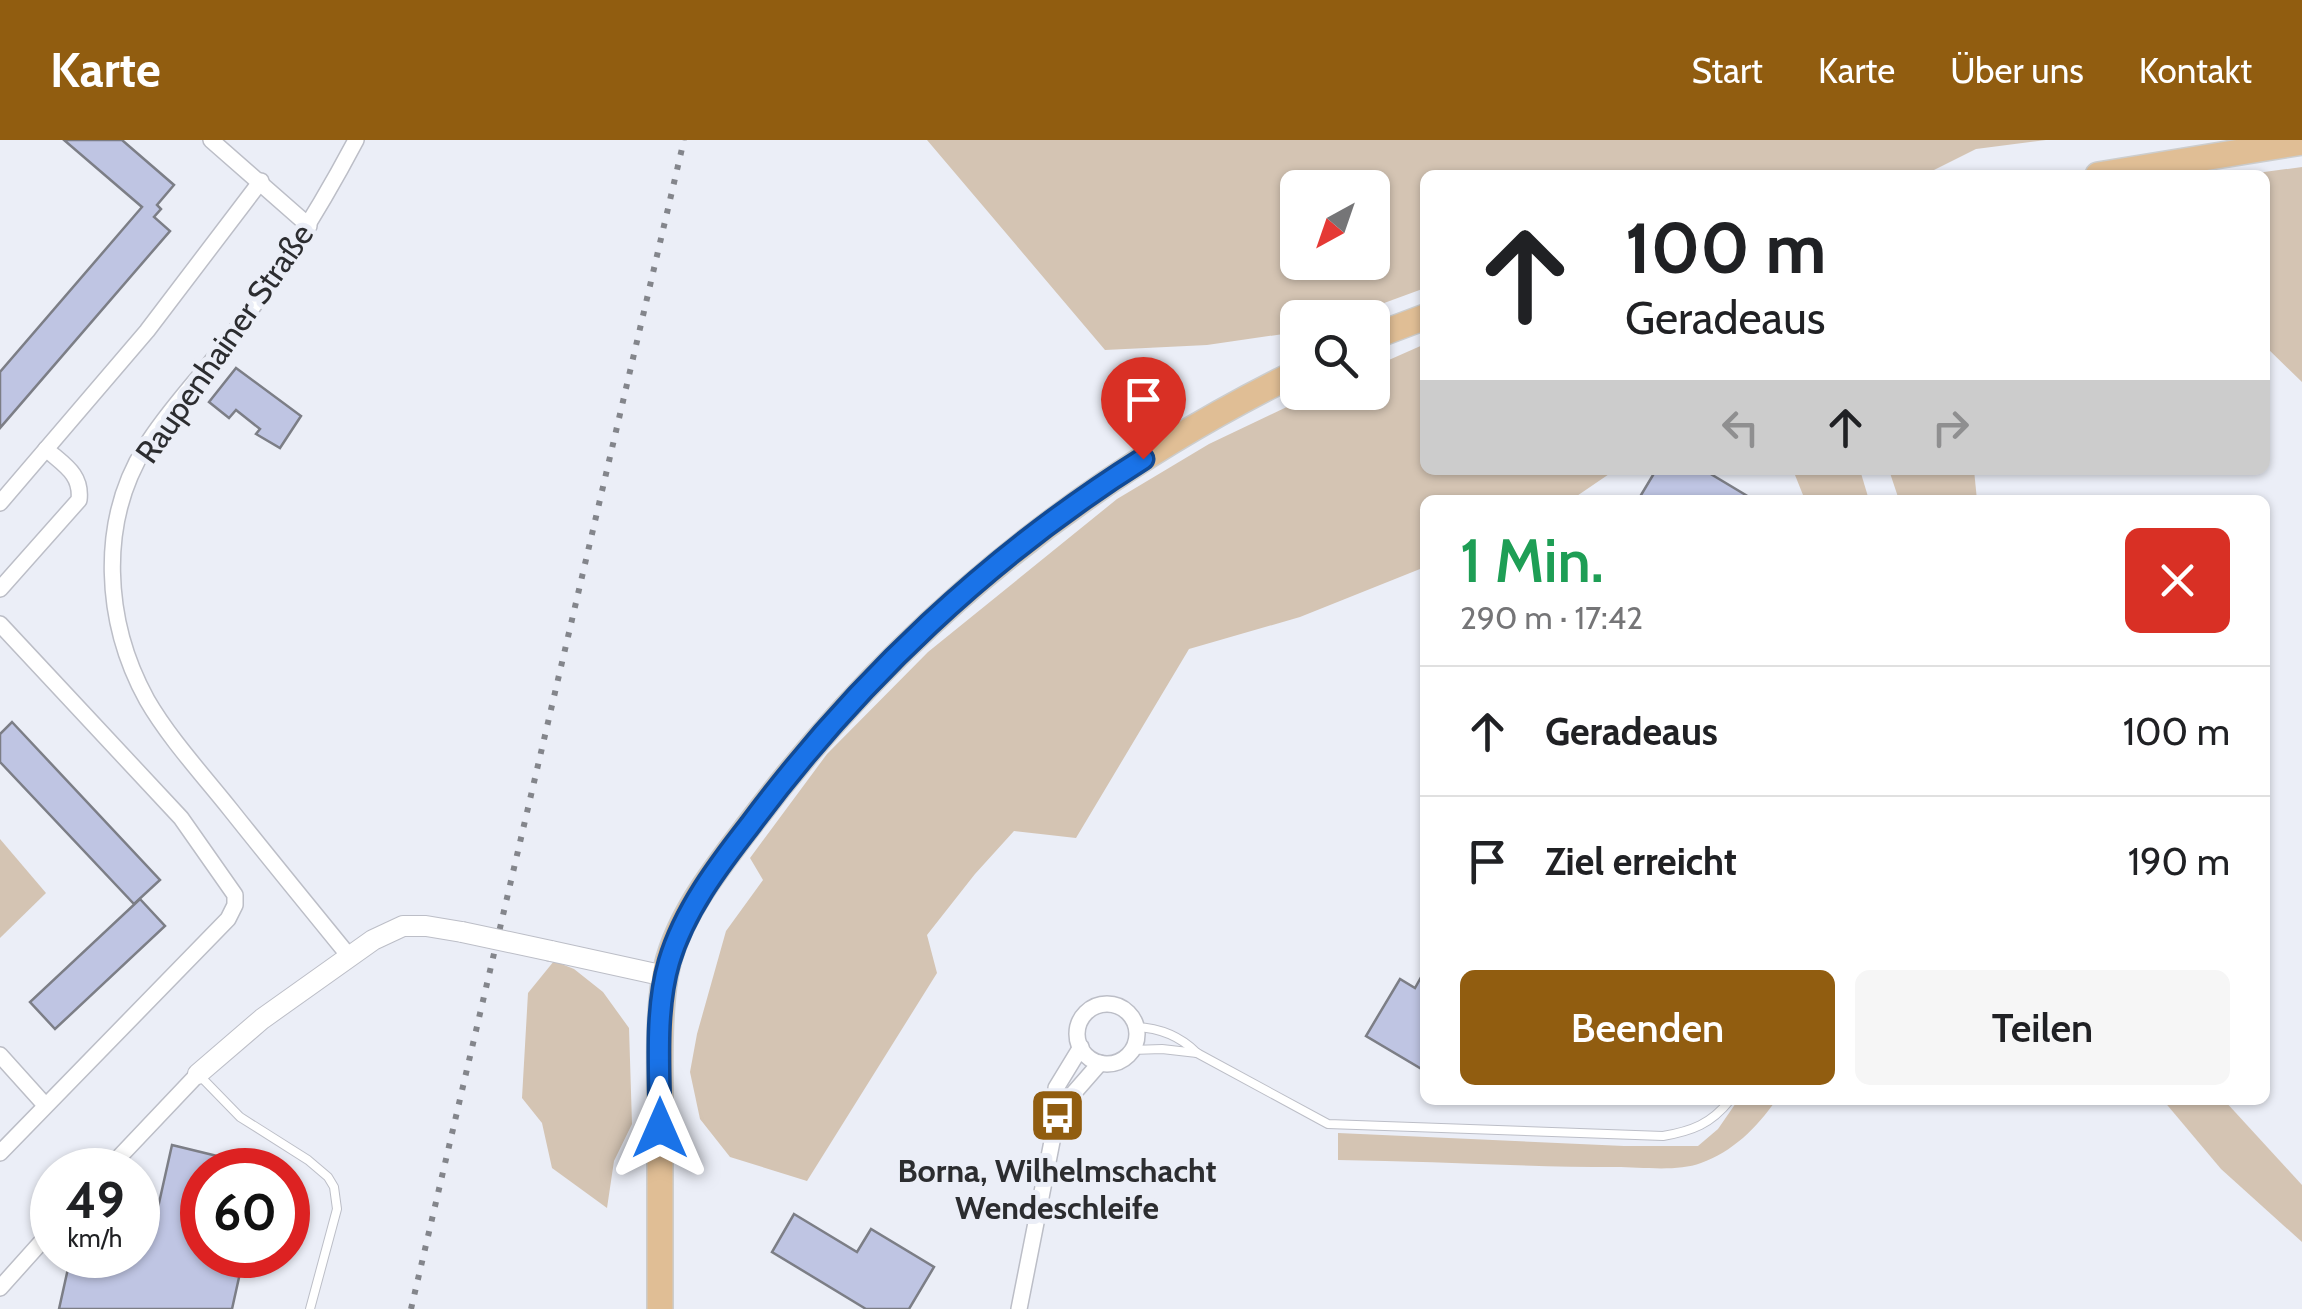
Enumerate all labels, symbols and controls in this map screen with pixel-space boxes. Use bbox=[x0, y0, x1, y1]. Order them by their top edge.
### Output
text: Karte bbox=[50, 41, 161, 99]
text: Start bbox=[1692, 49, 1763, 92]
text: Karte bbox=[1818, 49, 1895, 92]
text: Über uns bbox=[1950, 49, 2084, 92]
text: Kontakt bbox=[2139, 49, 2252, 92]
north arrow bbox=[1280, 170, 1390, 280]
map controls bbox=[1280, 170, 1390, 410]
text: 100 m bbox=[1625, 205, 1826, 291]
icon: ahead bbox=[1460, 210, 1590, 340]
street label: Raupenhainer Straße bbox=[127, 216, 321, 470]
text: Geradeaus bbox=[1625, 291, 1825, 345]
button: search bbox=[1280, 300, 1390, 410]
pin bbox=[1101, 357, 1186, 460]
icon: arrive bbox=[1116, 372, 1171, 427]
icon: left bbox=[1713, 400, 1768, 455]
icon: ahead bbox=[1818, 400, 1873, 455]
icon: right bbox=[1923, 400, 1978, 455]
text: 1 Min. bbox=[1460, 524, 1604, 597]
button: close bbox=[2125, 528, 2230, 633]
text: 290 m · 17:42 bbox=[1460, 598, 1643, 637]
icon: ahead bbox=[1460, 704, 1515, 759]
text: Geradeaus bbox=[1545, 708, 1718, 755]
text: 100 m bbox=[2123, 708, 2230, 755]
icon: arrive bbox=[1460, 834, 1515, 889]
text: Ziel erreicht bbox=[1545, 838, 1737, 885]
text: 190 m bbox=[2128, 838, 2230, 885]
button: Beenden bbox=[1460, 970, 1835, 1085]
button: Teilen bbox=[1855, 970, 2230, 1085]
position arrow bbox=[608, 1076, 712, 1180]
bus stop icon: Borna, Wilhelmschacht Wendeschleife bbox=[1027, 1086, 1087, 1146]
speed limit sign: 60 bbox=[180, 1148, 310, 1278]
place label: Borna, Wilhelmschacht Wendeschleife bbox=[898, 1151, 1216, 1227]
text: 49 bbox=[65, 1170, 125, 1231]
text: km/h bbox=[68, 1223, 122, 1253]

